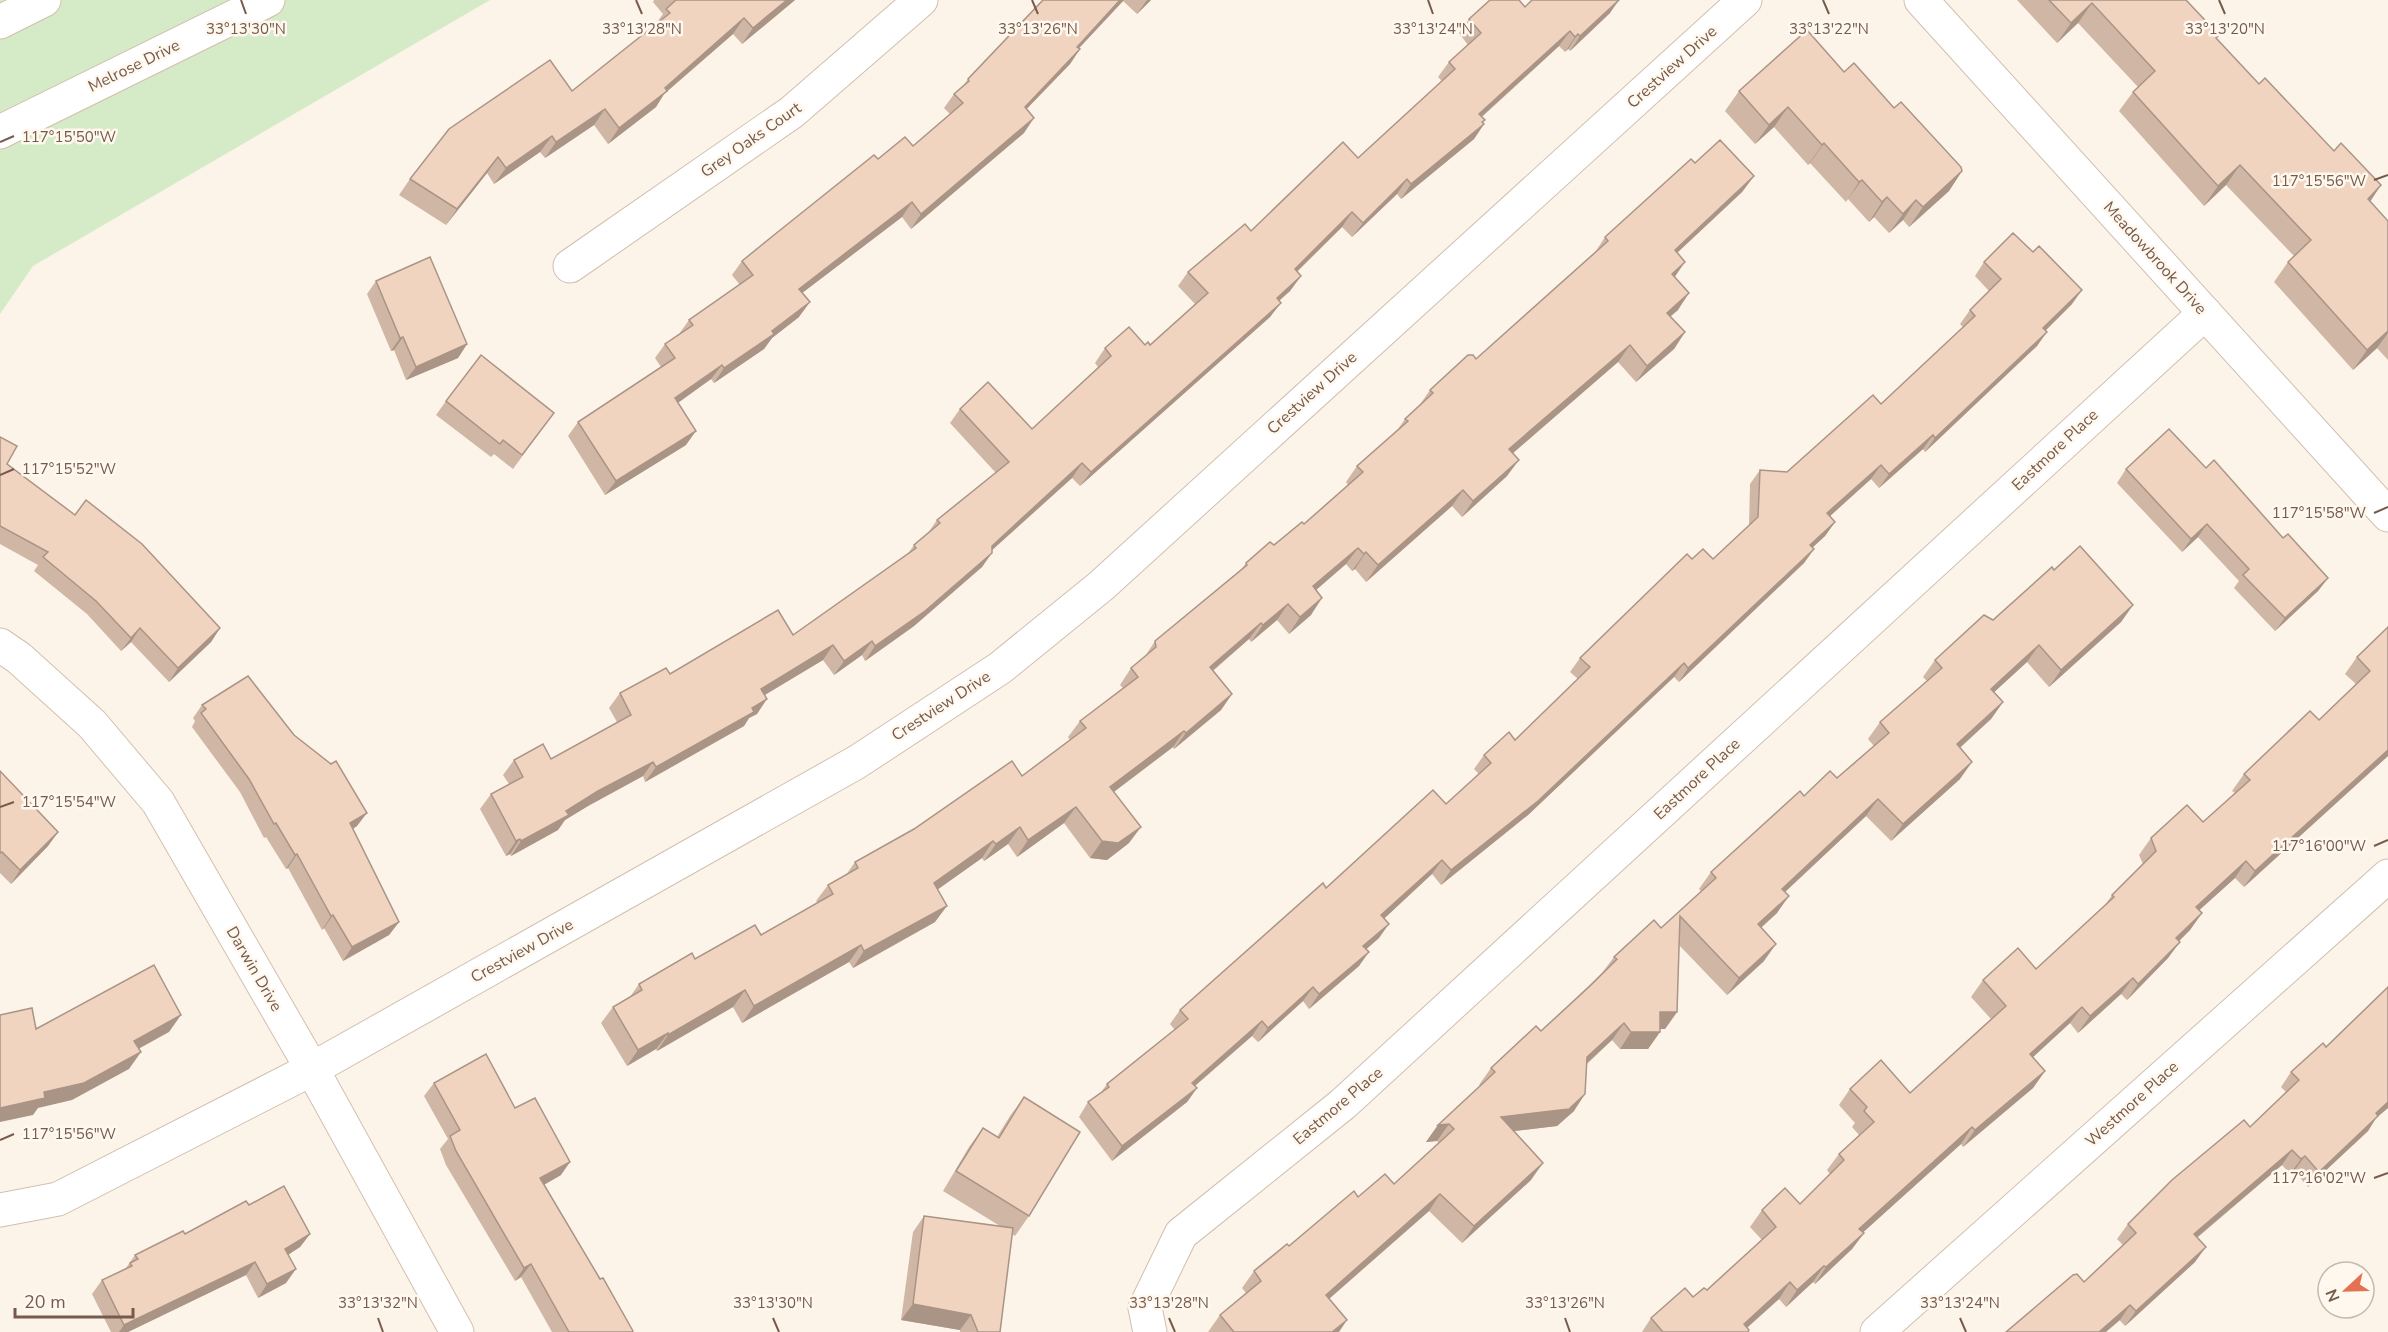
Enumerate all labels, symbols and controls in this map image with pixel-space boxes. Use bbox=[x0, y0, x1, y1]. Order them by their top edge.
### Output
text: 33°13'30"N bbox=[206, 19, 286, 39]
text: 33°13'28"N bbox=[602, 19, 682, 39]
text: 33°13'26"N bbox=[998, 19, 1078, 39]
text: 33°13'24"N bbox=[1393, 19, 1473, 39]
text: 33°13'22"N bbox=[1789, 19, 1869, 39]
text: 33°13'20"N bbox=[2185, 19, 2265, 39]
street label: Crestview Drive bbox=[1622, 21, 1722, 113]
street label: Melrose Drive bbox=[84, 34, 184, 98]
street label: Grey Oaks Court bbox=[696, 97, 806, 183]
text: 117°15'50"W bbox=[22, 127, 117, 147]
text: 117°15'56"W bbox=[2272, 171, 2367, 191]
street label: Meadowbrook Drive bbox=[2098, 197, 2212, 319]
street label: Crestview Drive bbox=[1262, 347, 1362, 439]
street label: Eastmore Place bbox=[2007, 404, 2103, 496]
text: 117°15'52"W bbox=[22, 459, 117, 479]
text: 117°15'58"W bbox=[2272, 503, 2367, 523]
street label: Crestview Drive bbox=[887, 666, 995, 746]
street label: Eastmore Place bbox=[1649, 733, 1745, 825]
text: 117°15'54"W bbox=[22, 792, 117, 812]
text: 117°16'00"W bbox=[2272, 836, 2367, 856]
street label: Crestview Drive bbox=[467, 914, 577, 988]
street label: Darwin Drive bbox=[221, 922, 287, 1016]
street label: Westmore Place bbox=[2081, 1056, 2183, 1152]
street label: Eastmore Place bbox=[1288, 1062, 1388, 1150]
text: 117°15'56"W bbox=[22, 1124, 117, 1144]
text: 117°16'02"W bbox=[2272, 1168, 2367, 1188]
north arrow bbox=[2316, 1260, 2376, 1320]
scale bar bbox=[15, 1281, 134, 1319]
text: N bbox=[2321, 1286, 2345, 1305]
text: 20 m bbox=[24, 1290, 66, 1314]
text: 33°13'32"N bbox=[338, 1293, 418, 1313]
text: 33°13'30"N bbox=[733, 1293, 813, 1313]
text: 33°13'28"N bbox=[1129, 1293, 1209, 1313]
text: 33°13'26"N bbox=[1525, 1293, 1605, 1313]
text: 33°13'24"N bbox=[1920, 1293, 2000, 1313]

